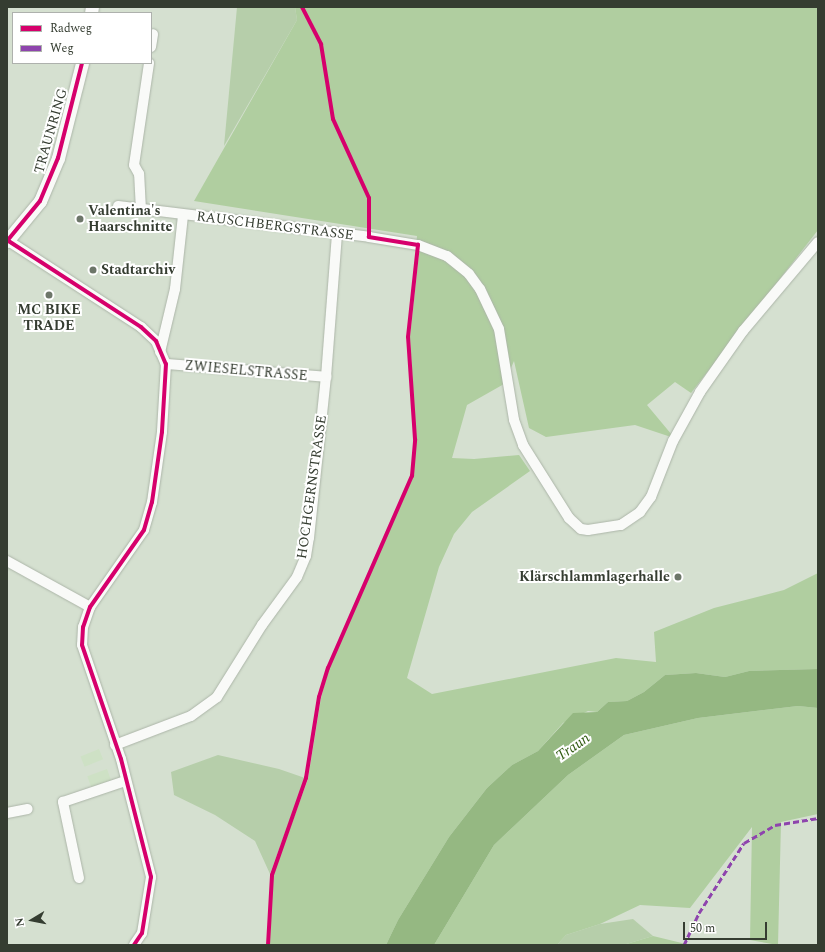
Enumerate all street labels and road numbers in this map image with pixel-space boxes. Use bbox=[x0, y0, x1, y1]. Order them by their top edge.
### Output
street label: TRAUNRING bbox=[31, 87, 71, 175]
street label: RAUSCHBERGSTRASSE bbox=[195, 208, 355, 244]
street label: ZWIESELSTRASSE bbox=[184, 357, 308, 385]
street label: HOCHGERNSTRASSE bbox=[294, 414, 330, 560]

